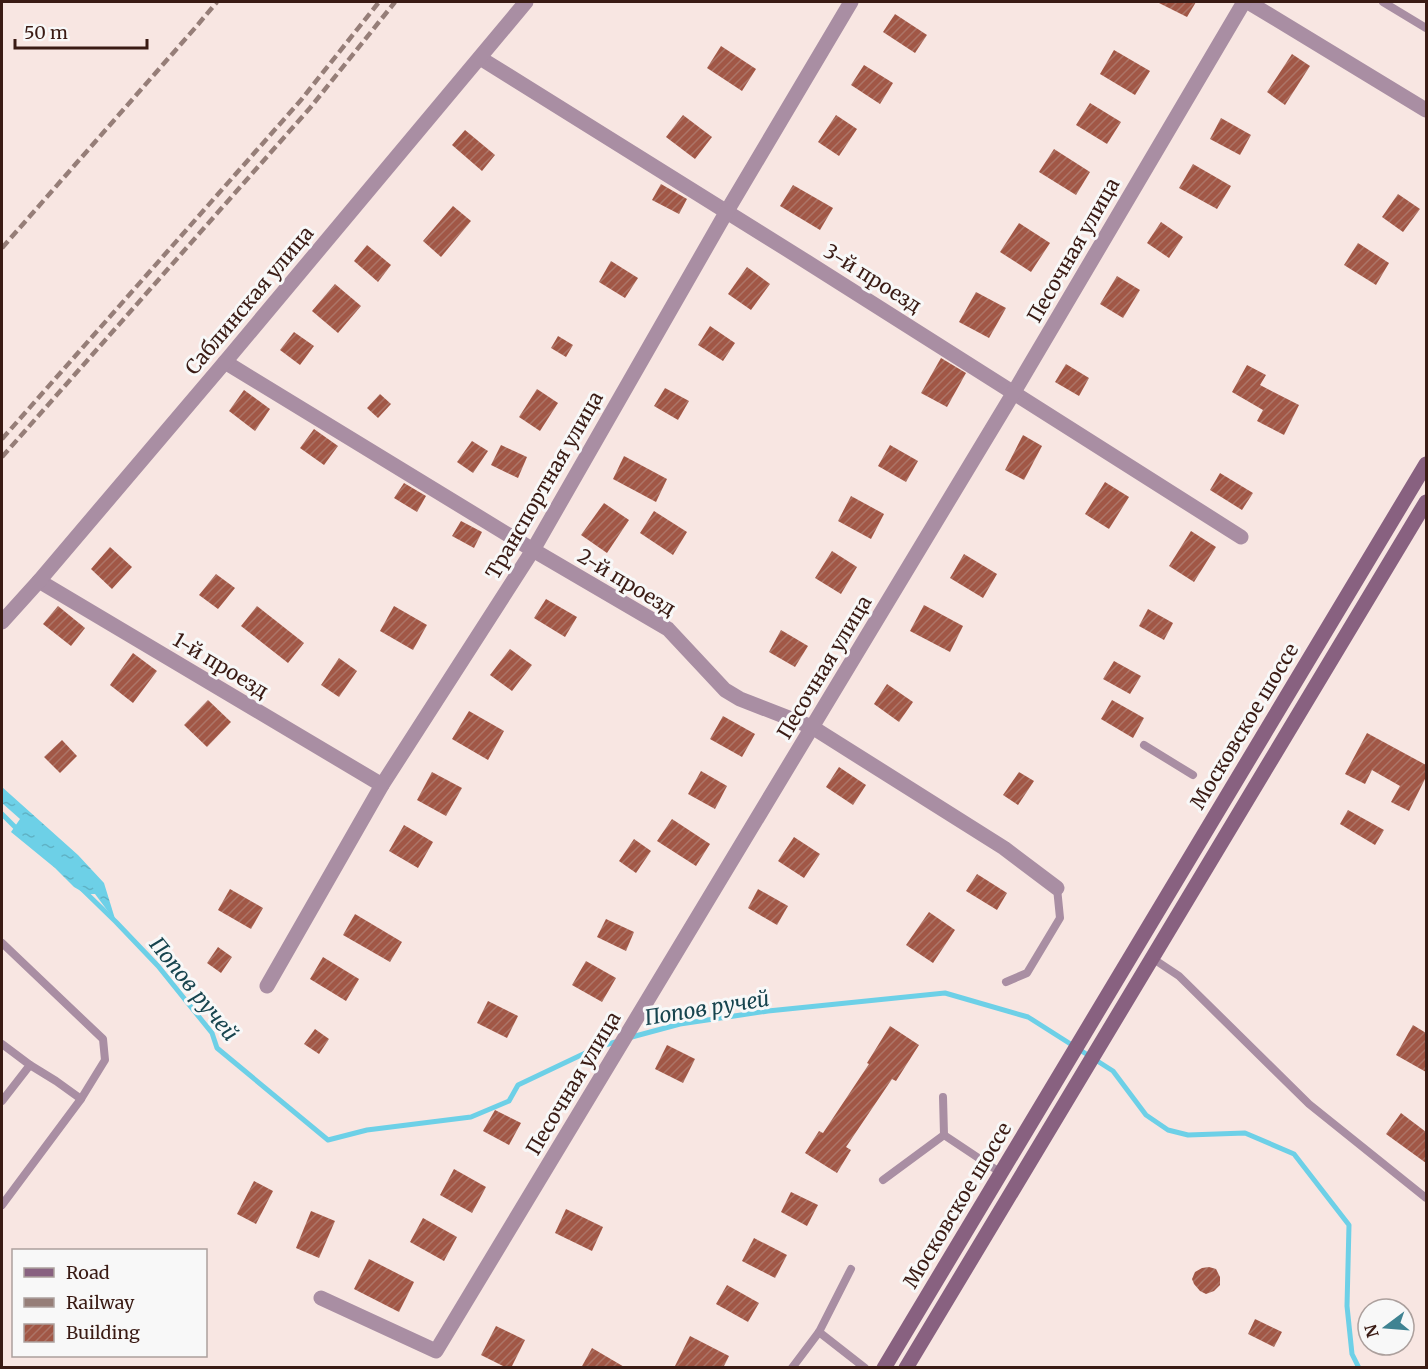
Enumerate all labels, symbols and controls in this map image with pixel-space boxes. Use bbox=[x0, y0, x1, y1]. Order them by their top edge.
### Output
scale bar bbox=[15, 12, 147, 50]
text: 50 m bbox=[24, 21, 68, 44]
street label: Песочная улица bbox=[1021, 173, 1125, 327]
street label: Саблинская улица bbox=[180, 220, 319, 379]
street label: 3-й проезд bbox=[820, 238, 926, 318]
street label: Транспортная улица bbox=[480, 386, 608, 583]
street label: 2-й проезд bbox=[573, 543, 681, 621]
street label: Песочная улица bbox=[771, 591, 877, 743]
street label: 1-й проезд bbox=[169, 627, 273, 703]
street label: Московское шоссе bbox=[1185, 639, 1303, 813]
water label: Попов ручей bbox=[144, 932, 244, 1046]
water label: Попов ручей bbox=[643, 985, 771, 1031]
street label: Песочная улица bbox=[520, 1007, 626, 1159]
street label: Московское шоссе bbox=[898, 1118, 1016, 1292]
legend bbox=[12, 1249, 207, 1357]
text: Road bbox=[66, 1261, 110, 1284]
text: Railway bbox=[66, 1291, 135, 1314]
north arrow bbox=[1356, 1297, 1416, 1357]
text: Building bbox=[66, 1321, 140, 1344]
text: N bbox=[1360, 1322, 1383, 1340]

